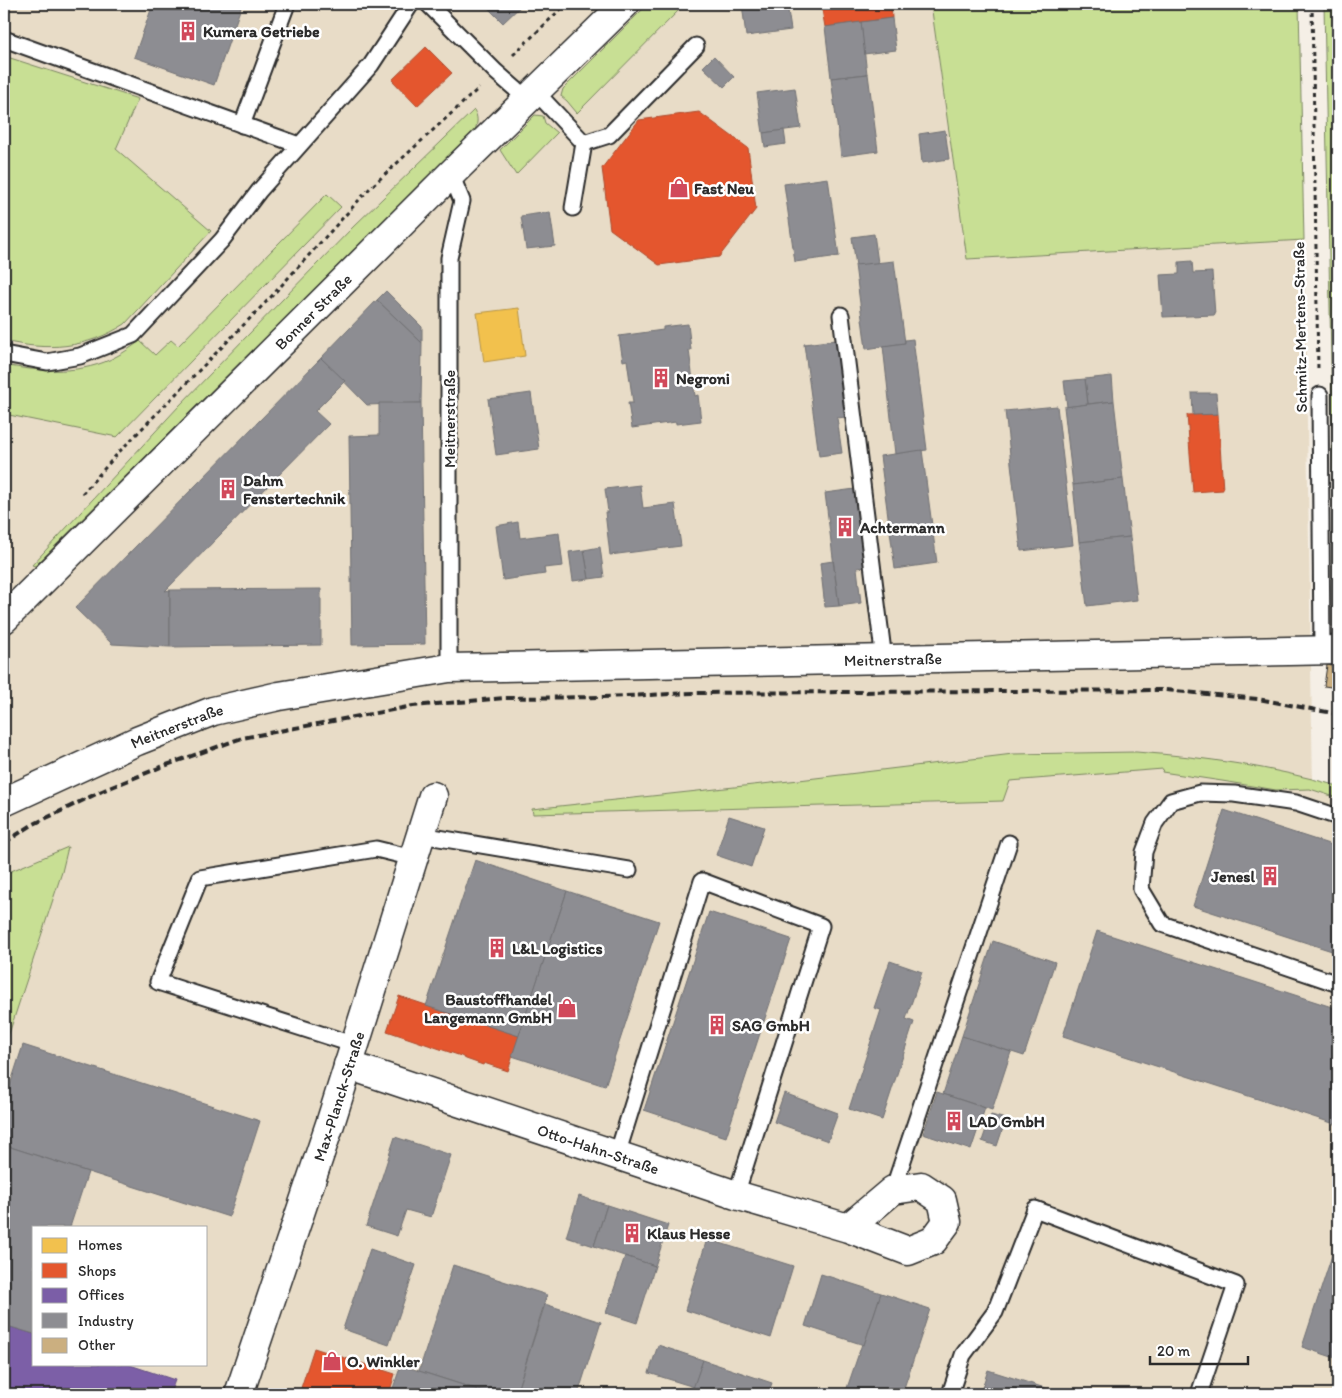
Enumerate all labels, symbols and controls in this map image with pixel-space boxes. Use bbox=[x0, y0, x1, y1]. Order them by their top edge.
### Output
building icon: Kumera Getriebe bbox=[177, 20, 199, 42]
place label: Kumera Getriebe bbox=[203, 22, 320, 41]
shop icon: Fast Neu bbox=[668, 177, 690, 199]
place label: Fast Neu bbox=[694, 179, 754, 198]
street label: Schmitz-Mertens-Straße bbox=[1289, 241, 1311, 413]
street label: Bonner Straße bbox=[271, 269, 355, 354]
building icon: Negroni bbox=[650, 367, 672, 389]
place label: Negroni bbox=[676, 369, 730, 389]
street label: Meitnerstraße bbox=[440, 370, 459, 468]
place label: Dahm Fenstertechnik bbox=[243, 471, 346, 508]
building icon: Dahm Fenstertechnik bbox=[217, 478, 239, 500]
building icon: Achtermann bbox=[834, 516, 856, 538]
place label: Achtermann bbox=[859, 518, 946, 537]
street label: Meitnerstraße bbox=[844, 649, 942, 670]
street label: Meitnerstraße bbox=[127, 700, 225, 752]
building icon: Jenesl bbox=[1259, 865, 1281, 887]
place label: Jenesl bbox=[1210, 867, 1255, 886]
building icon: L&L Logistics bbox=[486, 937, 508, 959]
place label: L&L Logistics bbox=[512, 939, 603, 959]
place label: Baustoffhandel Langemann GmbH bbox=[424, 990, 552, 1028]
shop icon: Baustoffhandel Langemann GmbH bbox=[556, 997, 578, 1019]
building icon: SAG GmbH bbox=[706, 1014, 728, 1036]
place label: SAG GmbH bbox=[732, 1016, 810, 1035]
street label: Max-Planck-Straße bbox=[309, 1029, 368, 1164]
building icon: LAD GmbH bbox=[943, 1110, 965, 1132]
place label: LAD GmbH bbox=[969, 1112, 1045, 1131]
street label: Otto-Hahn-Straße bbox=[535, 1120, 662, 1178]
building icon: Klaus Hesse bbox=[621, 1222, 643, 1244]
place label: Klaus Hesse bbox=[647, 1224, 731, 1243]
legend bbox=[32, 1226, 208, 1366]
text: Homes bbox=[78, 1236, 123, 1254]
text: Shops bbox=[78, 1262, 117, 1280]
text: Offices bbox=[78, 1286, 125, 1304]
text: Industry bbox=[78, 1312, 134, 1330]
scale bar bbox=[1150, 1333, 1247, 1365]
text: Other bbox=[78, 1336, 115, 1354]
text: 20 m bbox=[1157, 1342, 1191, 1360]
shop icon: O. Winkler bbox=[321, 1350, 343, 1372]
place label: O. Winkler bbox=[347, 1352, 420, 1371]

